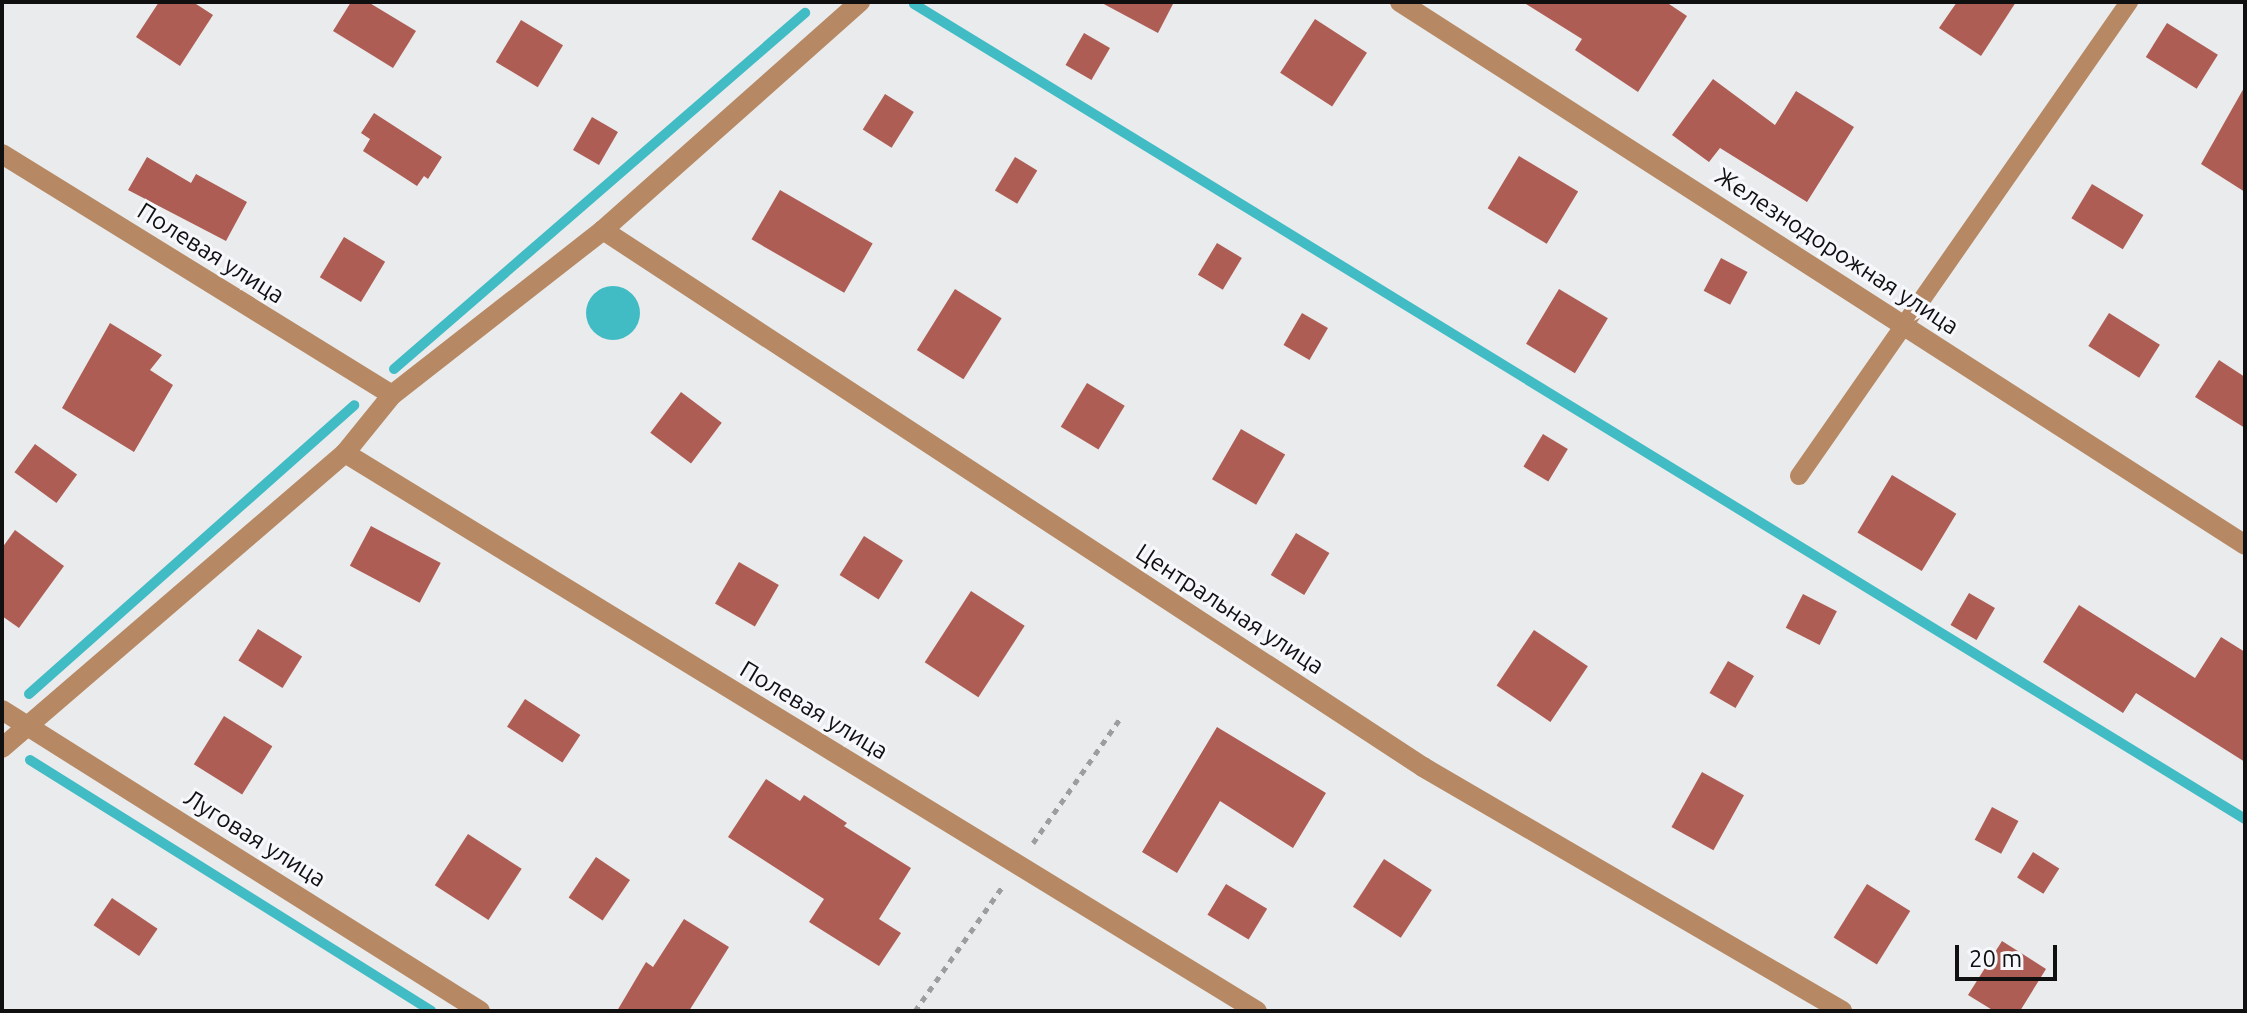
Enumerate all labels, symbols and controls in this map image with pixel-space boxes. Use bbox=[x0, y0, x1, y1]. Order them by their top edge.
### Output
street label: Железнодорожная улица bbox=[1710, 161, 1964, 341]
street label: Полевая улица bbox=[132, 196, 290, 310]
street label: Центральная улица bbox=[1131, 538, 1329, 680]
street label: Полевая улица bbox=[735, 655, 893, 765]
street label: Луговая улица bbox=[179, 783, 331, 893]
scale bar bbox=[1959, 929, 2061, 979]
text: 20 m bbox=[1969, 945, 2022, 972]

